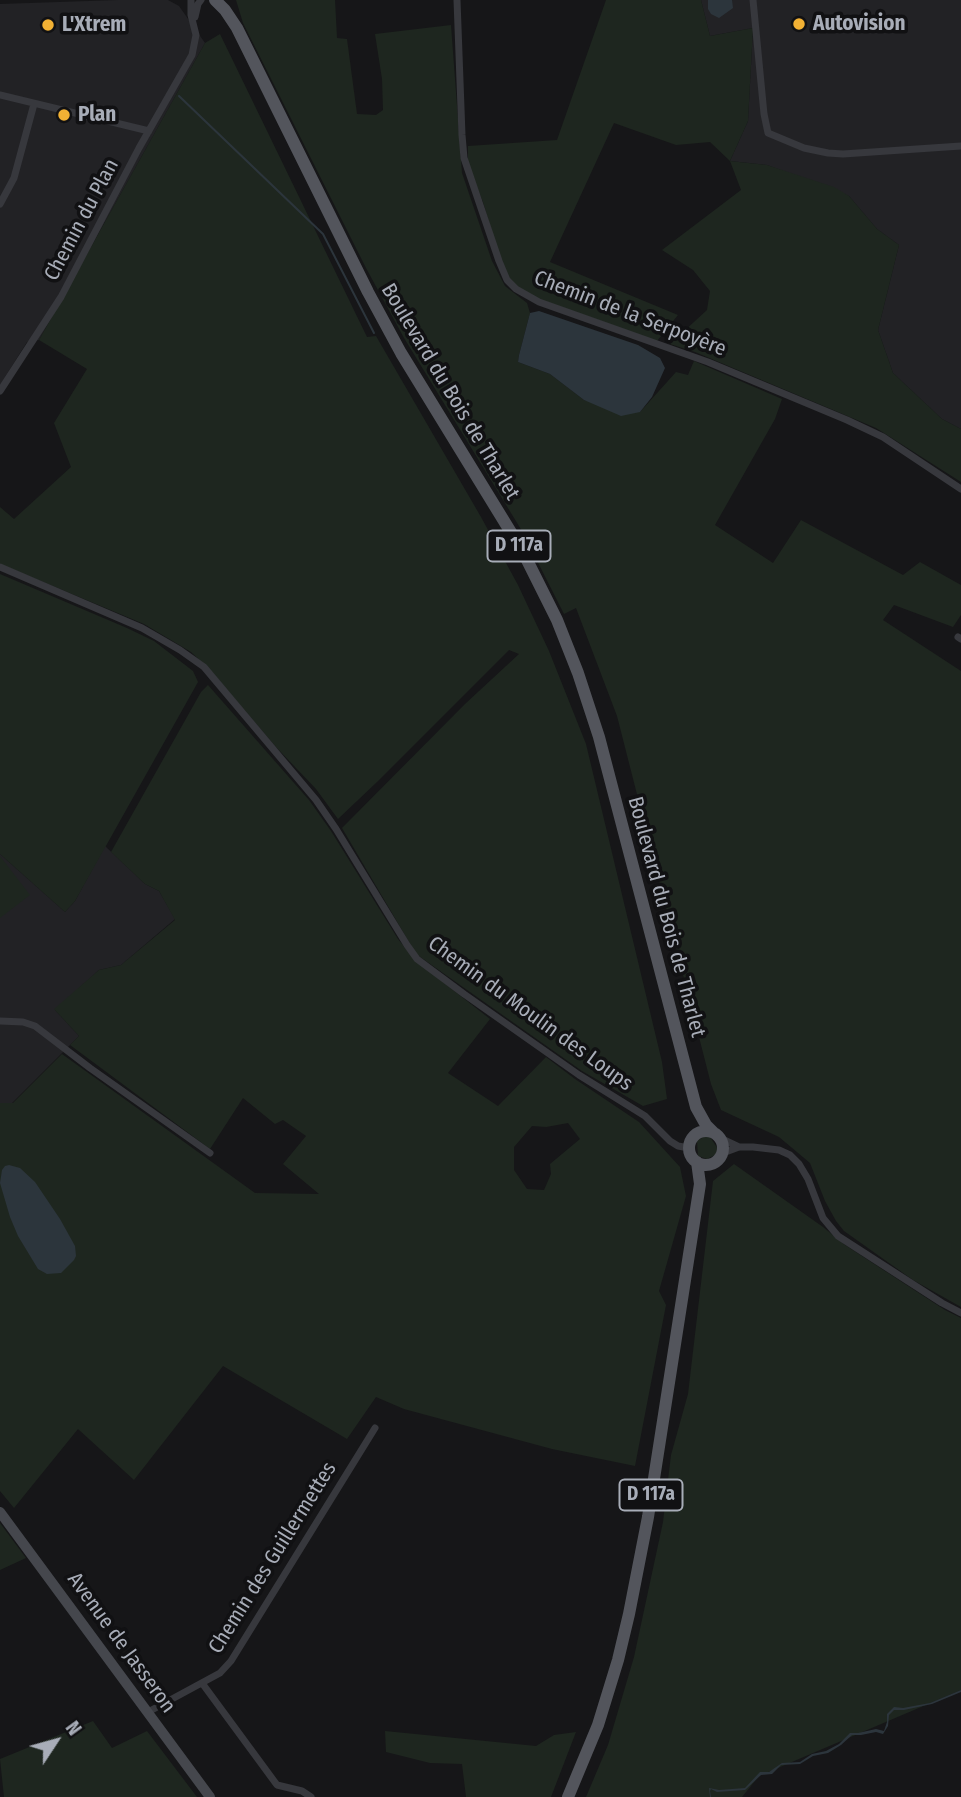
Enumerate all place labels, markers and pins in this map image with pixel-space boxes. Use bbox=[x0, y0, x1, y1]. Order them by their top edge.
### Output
place label: Autovision bbox=[813, 11, 906, 37]
place label: L'Xtrem bbox=[62, 12, 126, 38]
marker: Autovision bbox=[791, 16, 807, 32]
marker: L'Xtrem bbox=[40, 17, 56, 33]
place label: Plan bbox=[78, 102, 116, 128]
marker: Plan bbox=[56, 107, 72, 123]

